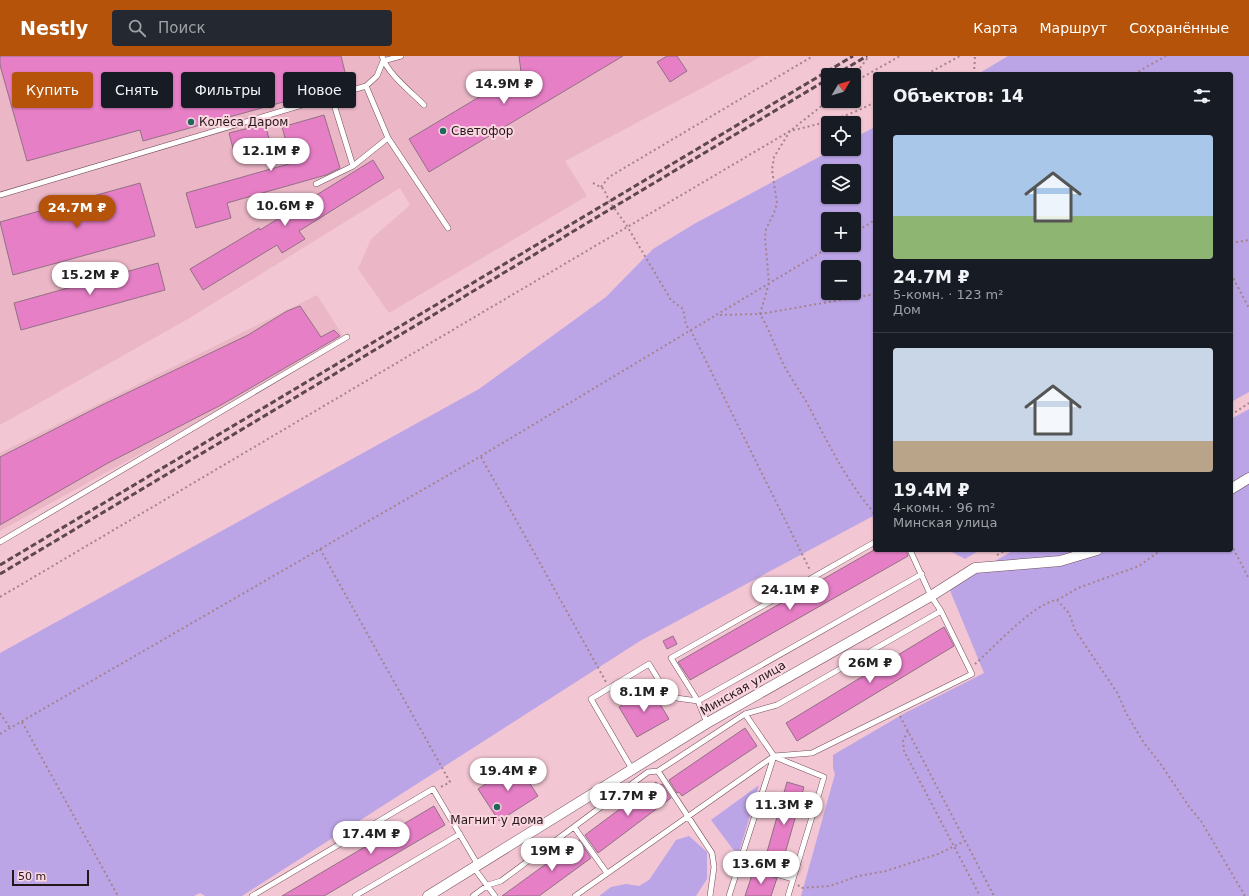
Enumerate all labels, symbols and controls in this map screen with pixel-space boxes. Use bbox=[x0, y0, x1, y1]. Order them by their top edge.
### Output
search box bbox=[112, 10, 392, 46]
text: Nestly bbox=[20, 17, 88, 39]
icon: search bbox=[126, 17, 148, 39]
text: Поиск bbox=[158, 19, 206, 37]
text: Карта bbox=[973, 20, 1017, 36]
text: Маршрут bbox=[1039, 20, 1107, 36]
text: Сохранённые bbox=[1129, 20, 1229, 36]
north arrow bbox=[821, 68, 861, 108]
map controls bbox=[821, 68, 861, 300]
pin: 14.9M ₽ bbox=[467, 71, 541, 105]
chip: Купить bbox=[12, 72, 93, 108]
chip: Снять bbox=[101, 72, 173, 108]
chip: Фильтры bbox=[181, 72, 275, 108]
chip: Новое bbox=[283, 72, 356, 108]
text: 14.9M ₽ bbox=[475, 76, 533, 91]
icon: filters bbox=[1191, 85, 1213, 107]
text: Объектов: 14 bbox=[893, 86, 1024, 106]
place label: Колёса Даром bbox=[199, 115, 288, 129]
button: locate bbox=[821, 116, 861, 156]
marker: Колёса Даром bbox=[186, 117, 196, 127]
place label: Светофор bbox=[451, 124, 513, 138]
marker: Светофор bbox=[438, 126, 448, 136]
pin: 12.1M ₽ bbox=[234, 138, 308, 172]
text: 12.1M ₽ bbox=[242, 143, 300, 158]
icon: home bbox=[1017, 161, 1089, 233]
button: layers bbox=[821, 164, 861, 204]
pin: 10.6M ₽ bbox=[248, 193, 322, 227]
pin: 24.7M ₽ bbox=[40, 195, 114, 229]
text: 10.6M ₽ bbox=[256, 198, 314, 213]
text: 24.7M ₽ bbox=[48, 200, 106, 215]
button: + bbox=[821, 212, 861, 252]
button: − bbox=[821, 260, 861, 300]
pin: 15.2M ₽ bbox=[53, 262, 127, 296]
text: 15.2M ₽ bbox=[61, 267, 119, 282]
text: 24.7M ₽ bbox=[893, 267, 970, 287]
text: 5-комн. · 123 m² bbox=[893, 287, 1003, 302]
text: Дом bbox=[893, 302, 921, 317]
icon: home bbox=[1017, 374, 1089, 446]
text: 19.4M ₽ bbox=[893, 480, 970, 500]
text: 4-комн. · 96 m² bbox=[893, 500, 995, 515]
text: Минская улица bbox=[893, 515, 997, 530]
pin: 24.1M ₽ bbox=[753, 577, 827, 611]
text: 24.1M ₽ bbox=[761, 582, 819, 597]
pin: 26M ₽ bbox=[842, 650, 898, 684]
text: 26M ₽ bbox=[848, 655, 892, 670]
street label: Минская улица bbox=[698, 658, 788, 718]
pin: 8.1M ₽ bbox=[611, 679, 677, 713]
text: 8.1M ₽ bbox=[619, 684, 669, 699]
pin: 19.4M ₽ bbox=[471, 758, 545, 792]
text: 19.4M ₽ bbox=[479, 763, 537, 778]
pin: 17.7M ₽ bbox=[591, 783, 665, 817]
text: 17.7M ₽ bbox=[599, 788, 657, 803]
pin: 11.3M ₽ bbox=[747, 792, 821, 826]
text: 11.3M ₽ bbox=[755, 797, 813, 812]
marker: Магнит у дома bbox=[492, 802, 502, 812]
place label: Магнит у дома bbox=[450, 813, 544, 827]
pin: 17.4M ₽ bbox=[334, 821, 408, 855]
text: 17.4M ₽ bbox=[342, 826, 400, 841]
pin: 19M ₽ bbox=[524, 838, 580, 872]
text: 19M ₽ bbox=[530, 843, 574, 858]
pin: 13.6M ₽ bbox=[724, 851, 798, 885]
text: 13.6M ₽ bbox=[732, 856, 790, 871]
scale bar bbox=[12, 868, 89, 887]
text: 50 m bbox=[18, 870, 46, 883]

